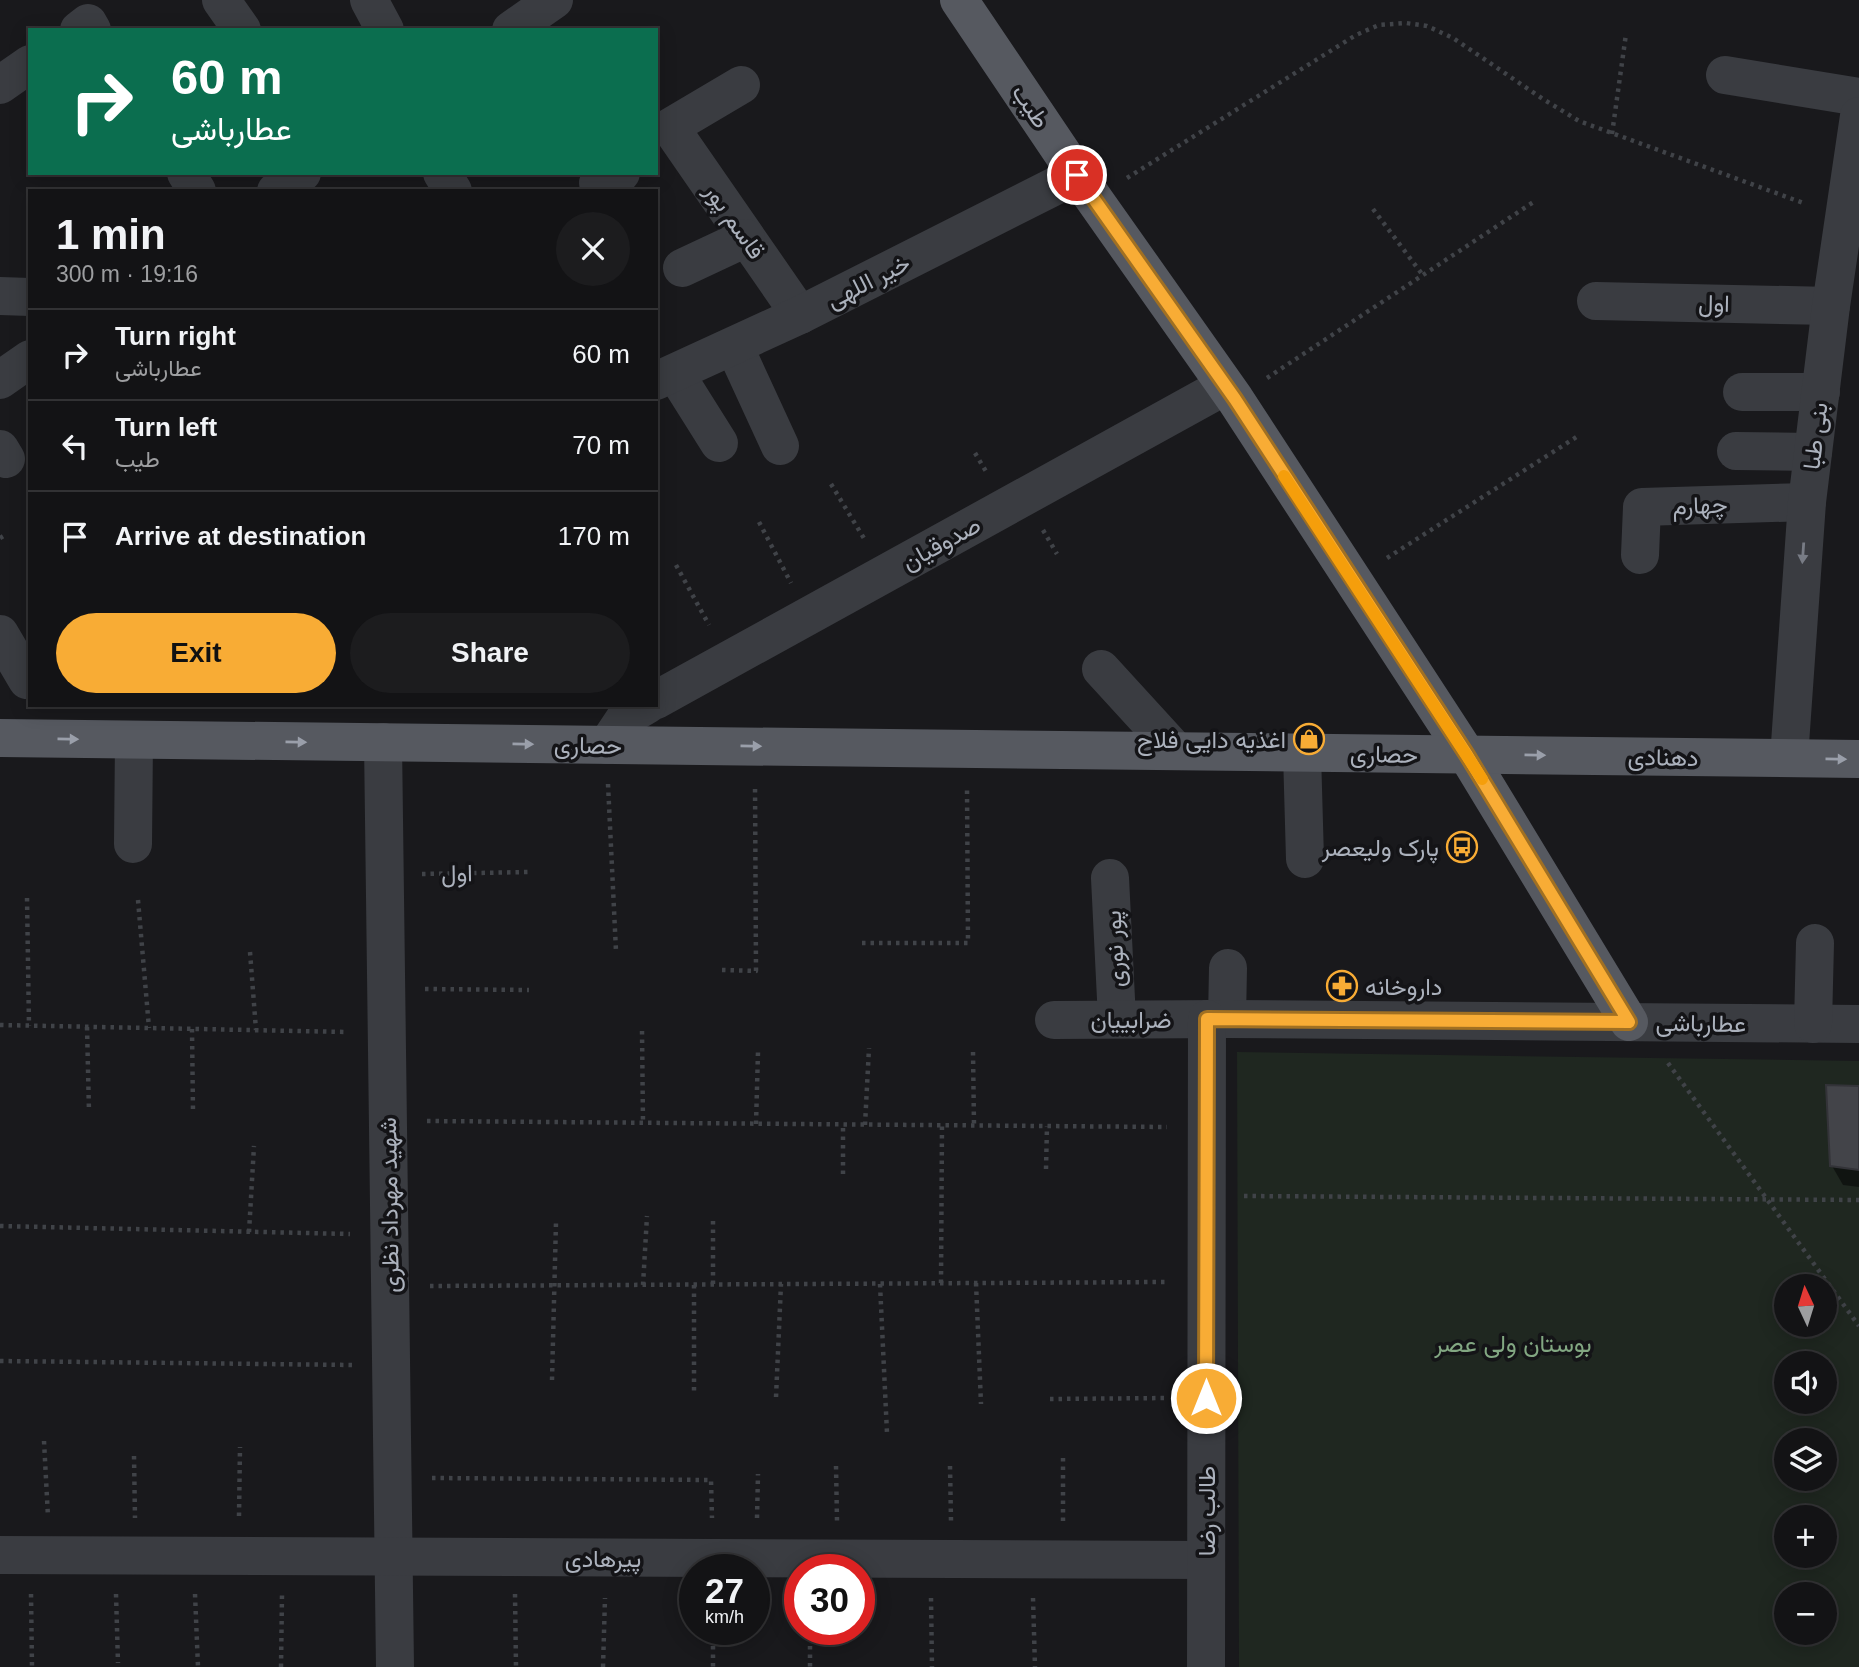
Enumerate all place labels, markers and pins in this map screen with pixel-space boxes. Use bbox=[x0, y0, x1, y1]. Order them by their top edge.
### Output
pin bbox=[1047, 145, 1107, 205]
shop icon: اغذیه دایی فلاح bbox=[1292, 722, 1326, 756]
place label: اغذیه دایی فلاح bbox=[1137, 726, 1286, 756]
bus stop icon: پارک ولیعصر bbox=[1445, 830, 1479, 864]
place label: پارک ولیعصر bbox=[1321, 834, 1439, 864]
pharmacy icon: داروخانه bbox=[1325, 969, 1359, 1003]
place label: داروخانه bbox=[1365, 973, 1442, 1002]

